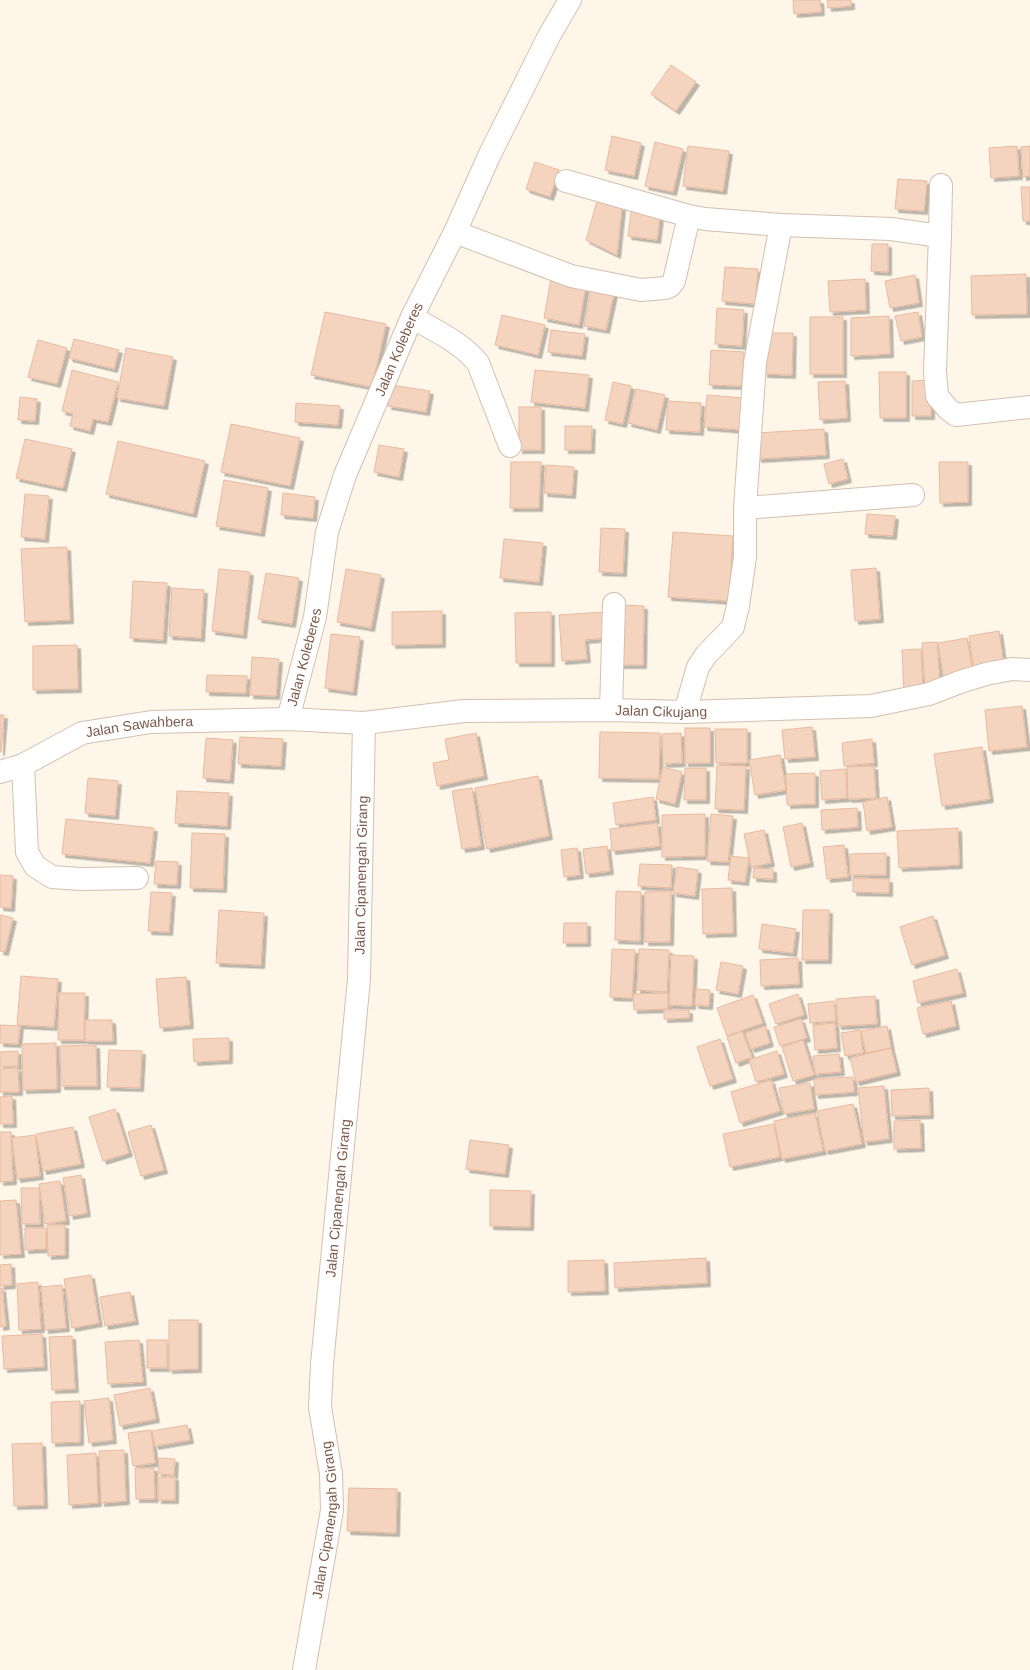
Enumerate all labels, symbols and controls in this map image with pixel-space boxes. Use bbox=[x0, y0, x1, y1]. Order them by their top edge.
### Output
street label: Jalan Koleberes bbox=[371, 300, 426, 398]
street label: Jalan Koleberes bbox=[284, 607, 324, 708]
street label: Jalan Cikujang bbox=[615, 702, 707, 720]
street label: Jalan Sawahbera bbox=[84, 713, 193, 740]
street label: Jalan Cipanengah Girang bbox=[351, 796, 371, 955]
street label: Jalan Cipanengah Girang bbox=[322, 1118, 354, 1278]
street label: Jalan Cipanengah Girang bbox=[309, 1440, 340, 1600]

